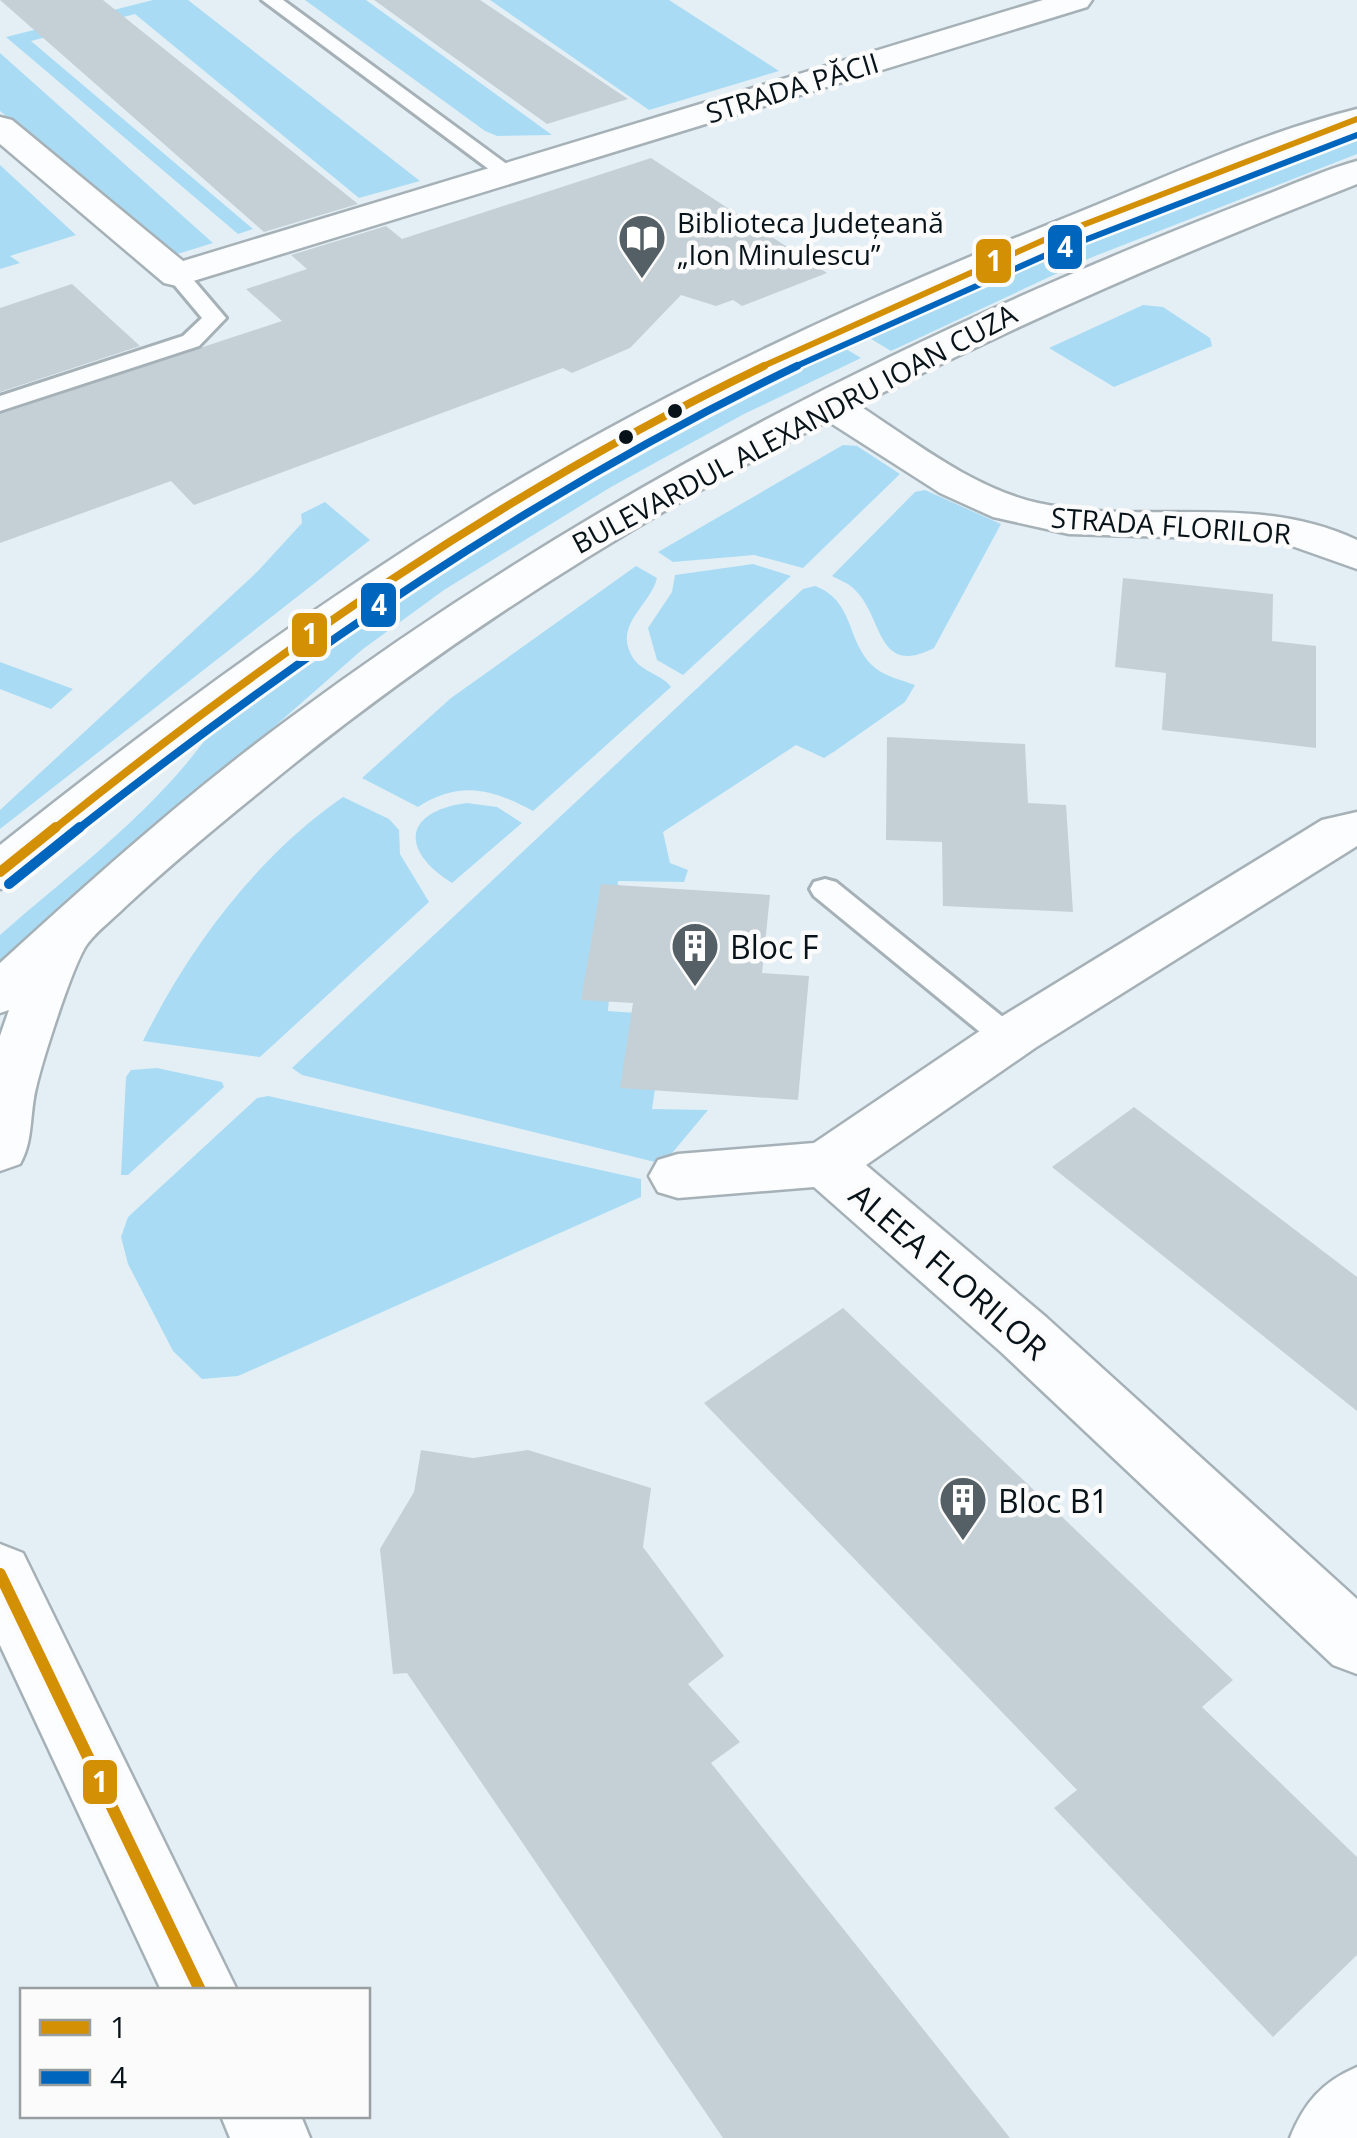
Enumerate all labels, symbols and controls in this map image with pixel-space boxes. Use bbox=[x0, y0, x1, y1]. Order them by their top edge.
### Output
street label: STRADA PĂCII bbox=[701, 43, 883, 131]
place label: Biblioteca Județeană „Ion Minulescu” bbox=[677, 203, 944, 273]
library icon: Biblioteca Județeană „Ion Minulescu” bbox=[616, 212, 668, 280]
line badge: 4 bbox=[1046, 223, 1084, 271]
text: 4 bbox=[1057, 227, 1073, 265]
line badge: 1 bbox=[974, 237, 1013, 285]
text: 1 bbox=[986, 241, 1002, 279]
street label: BULEVARDUL ALEXANDRU IOAN CUZA bbox=[565, 294, 1023, 562]
unlabelled marker bbox=[665, 401, 685, 421]
unlabelled marker bbox=[616, 427, 636, 447]
street label: STRADA FLORILOR bbox=[1050, 498, 1292, 552]
line badge: 4 bbox=[359, 581, 398, 629]
text: 4 bbox=[371, 585, 387, 623]
line badge: 1 bbox=[290, 611, 329, 659]
text: 1 bbox=[302, 614, 318, 652]
building icon: Bloc F bbox=[669, 920, 721, 988]
place label: Bloc F bbox=[730, 925, 818, 968]
street label: ALEEA FLORILOR bbox=[841, 1173, 1057, 1369]
building icon: Bloc B1 bbox=[937, 1474, 989, 1542]
place label: Bloc B1 bbox=[998, 1479, 1109, 1522]
line badge: 1 bbox=[81, 1758, 119, 1806]
text: 1 bbox=[92, 1762, 108, 1800]
legend bbox=[20, 1988, 370, 2118]
text: 1 bbox=[110, 2006, 127, 2047]
text: 4 bbox=[110, 2056, 127, 2097]

